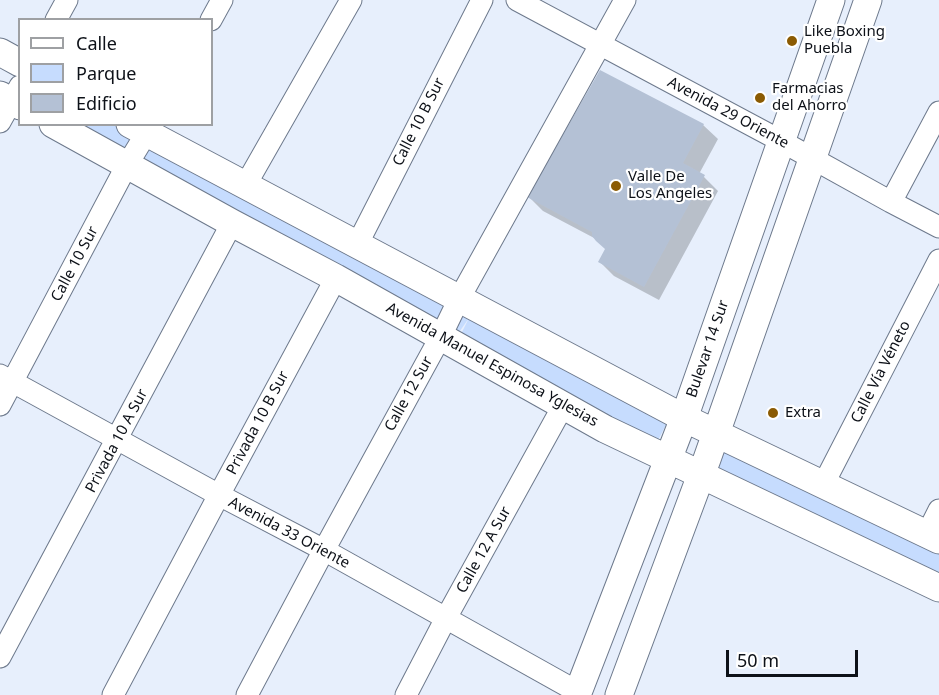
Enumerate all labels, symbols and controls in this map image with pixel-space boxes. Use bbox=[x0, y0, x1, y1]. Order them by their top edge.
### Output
legend bbox=[18, 18, 213, 126]
place label: Like Boxing Puebla bbox=[804, 23, 885, 58]
text: Calle bbox=[76, 31, 117, 55]
marker: Like Boxing Puebla bbox=[785, 34, 799, 48]
text: Parque bbox=[76, 61, 136, 85]
street label: Avenida 29 Oriente bbox=[664, 73, 792, 153]
street label: Calle 10 B Sur bbox=[389, 75, 449, 169]
place label: Farmacias del Ahorro bbox=[772, 80, 847, 115]
text: Edificio bbox=[76, 91, 137, 115]
marker: Farmacias del Ahorro bbox=[753, 91, 767, 105]
place label: Valle De Los Angeles bbox=[628, 168, 712, 203]
marker: Valle De Los Angeles bbox=[609, 179, 623, 193]
street label: Calle 10 Sur bbox=[48, 223, 102, 305]
street label: Bulevar 14 Sur bbox=[683, 298, 733, 400]
street label: Avenida Manuel Espinosa Yglesias bbox=[383, 299, 601, 431]
street label: Calle Vía Véneto bbox=[847, 318, 915, 426]
street label: Calle 12 Sur bbox=[381, 353, 437, 435]
street label: Privada 10 B Sur bbox=[223, 368, 293, 478]
street label: Privada 10 A Sur bbox=[82, 386, 152, 496]
place label: Extra bbox=[785, 404, 821, 422]
marker: Extra bbox=[766, 406, 780, 420]
street label: Avenida 33 Oriente bbox=[225, 493, 353, 573]
street label: Calle 12 A Sur bbox=[453, 504, 515, 596]
scale bar bbox=[729, 638, 861, 676]
text: 50 m bbox=[737, 648, 779, 672]

